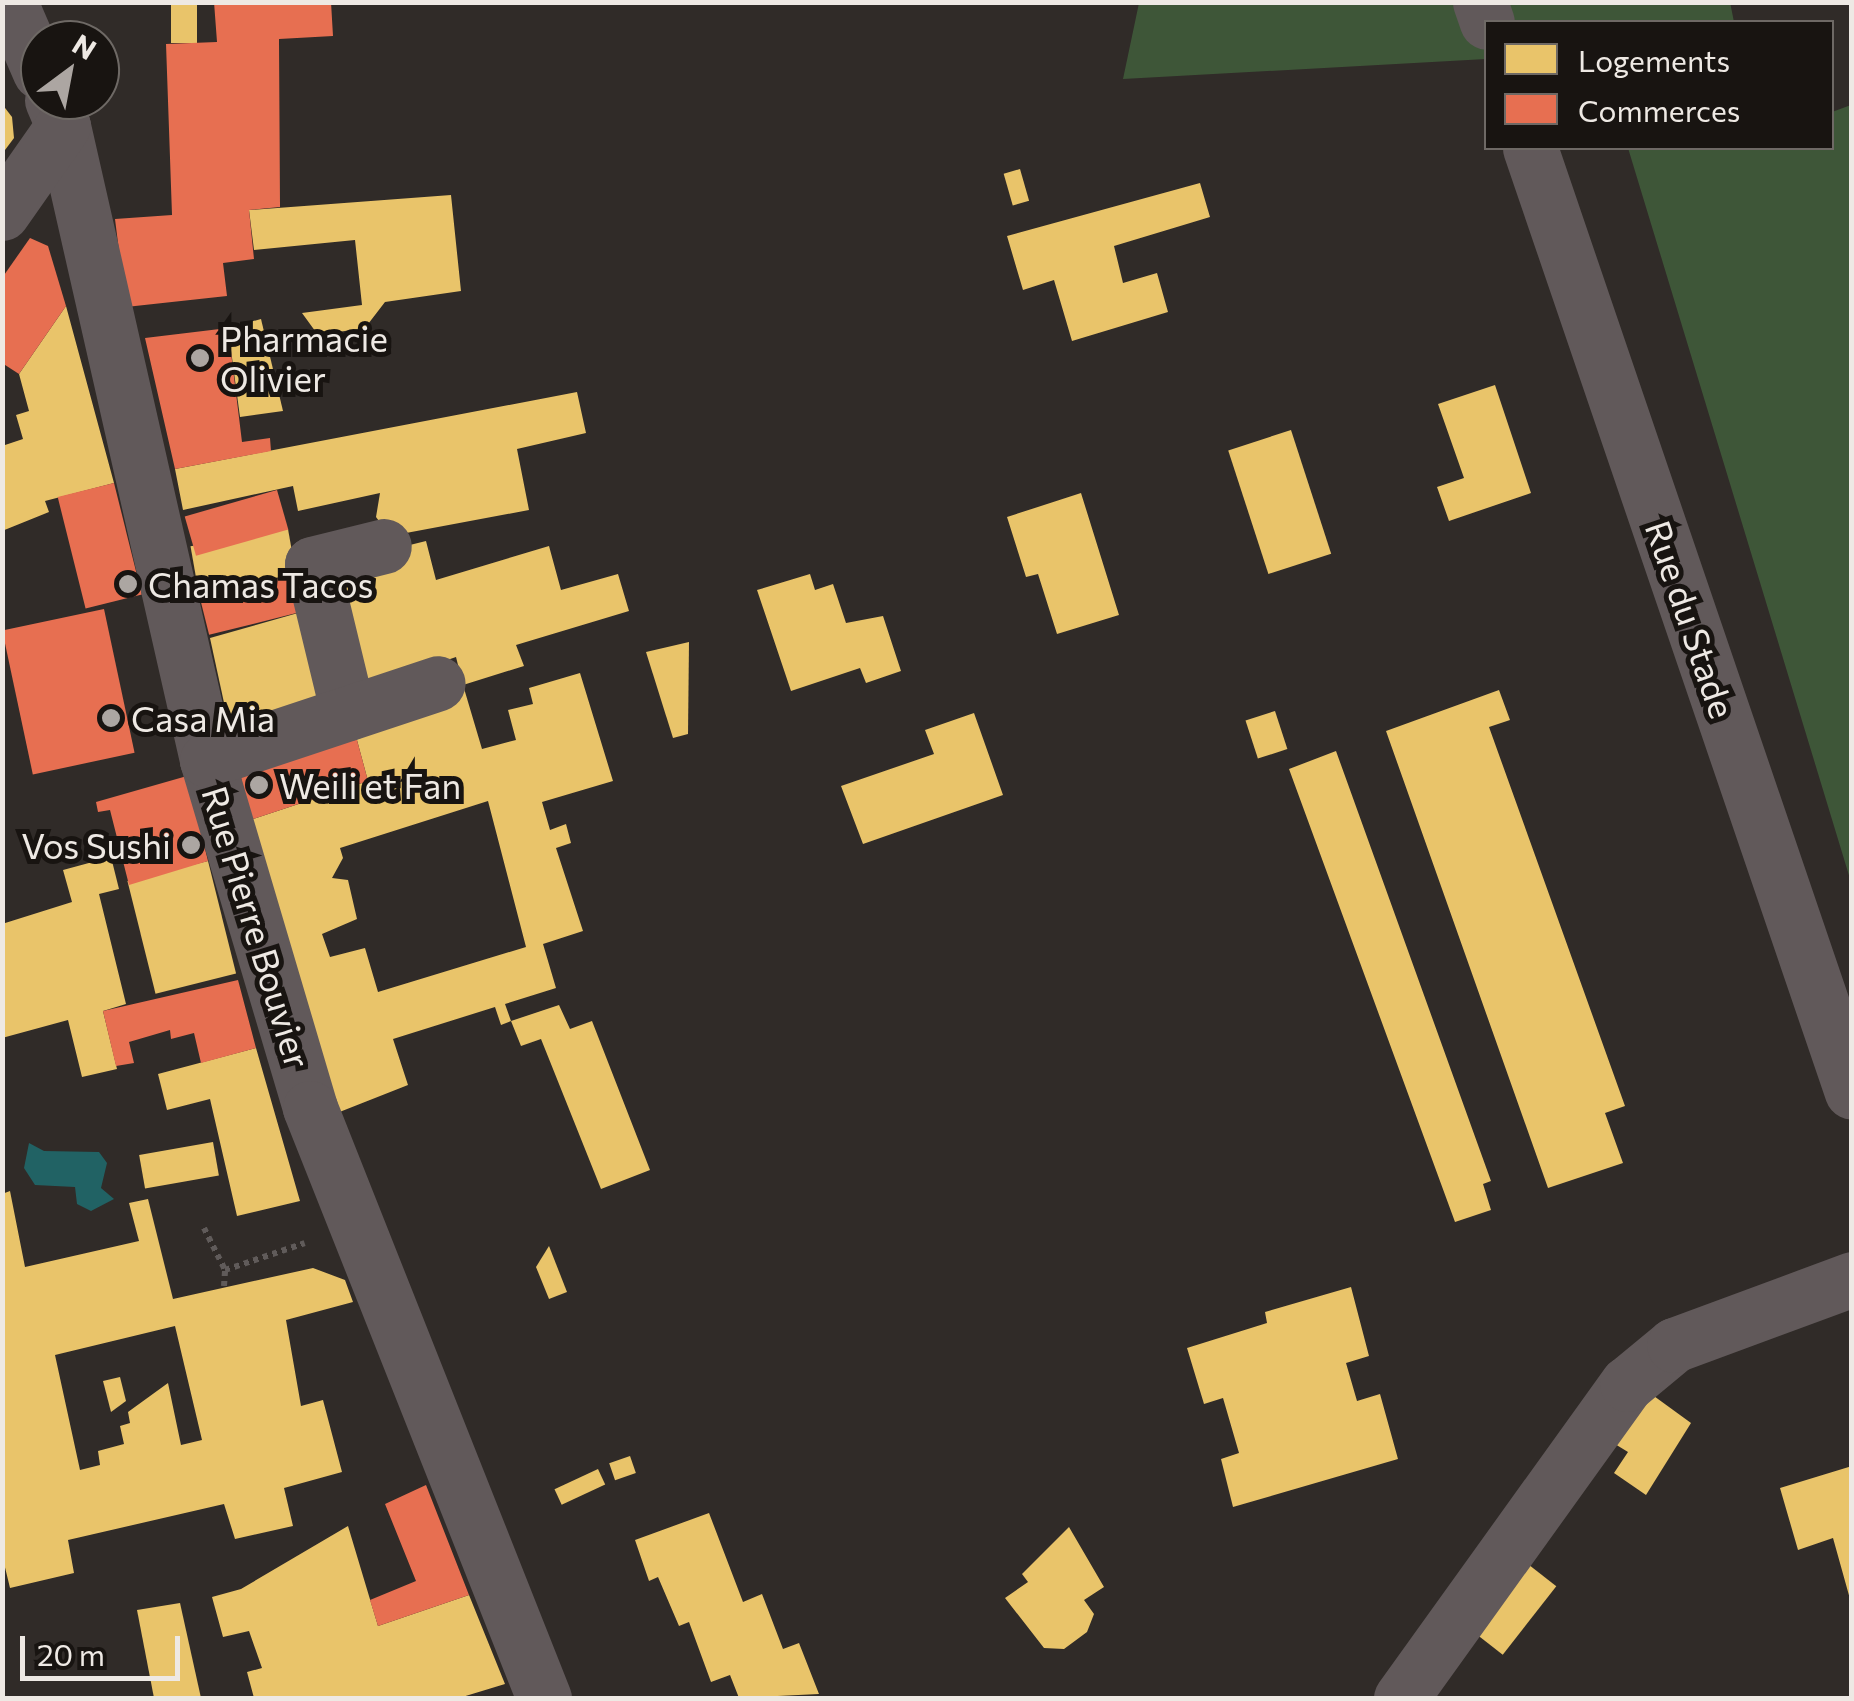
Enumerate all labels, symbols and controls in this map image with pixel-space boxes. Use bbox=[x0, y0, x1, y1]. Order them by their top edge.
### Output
north arrow bbox=[20, 20, 120, 120]
legend bbox=[1484, 20, 1834, 150]
text: N bbox=[67, 26, 103, 66]
text: Logements bbox=[1578, 41, 1730, 78]
text: Commerces bbox=[1578, 91, 1740, 128]
place label: Pharmacie Olivier bbox=[220, 317, 388, 399]
marker: Pharmacie Olivier bbox=[189, 347, 211, 369]
street label: Rue du Stade bbox=[1638, 515, 1744, 723]
place label: Chamas Tacos bbox=[148, 563, 373, 605]
marker: Chamas Tacos bbox=[117, 573, 139, 595]
place label: Casa Mia bbox=[131, 697, 275, 739]
marker: Casa Mia bbox=[100, 707, 122, 729]
place label: Weili et Fan bbox=[279, 764, 461, 806]
marker: Weili et Fan bbox=[248, 774, 270, 796]
street label: Rue Pierre Bouvier bbox=[194, 781, 320, 1073]
place label: Vos Sushi bbox=[21, 824, 171, 866]
marker: Vos Sushi bbox=[180, 834, 202, 856]
scale bar bbox=[25, 1616, 185, 1678]
text: 20 m bbox=[37, 1635, 105, 1672]

